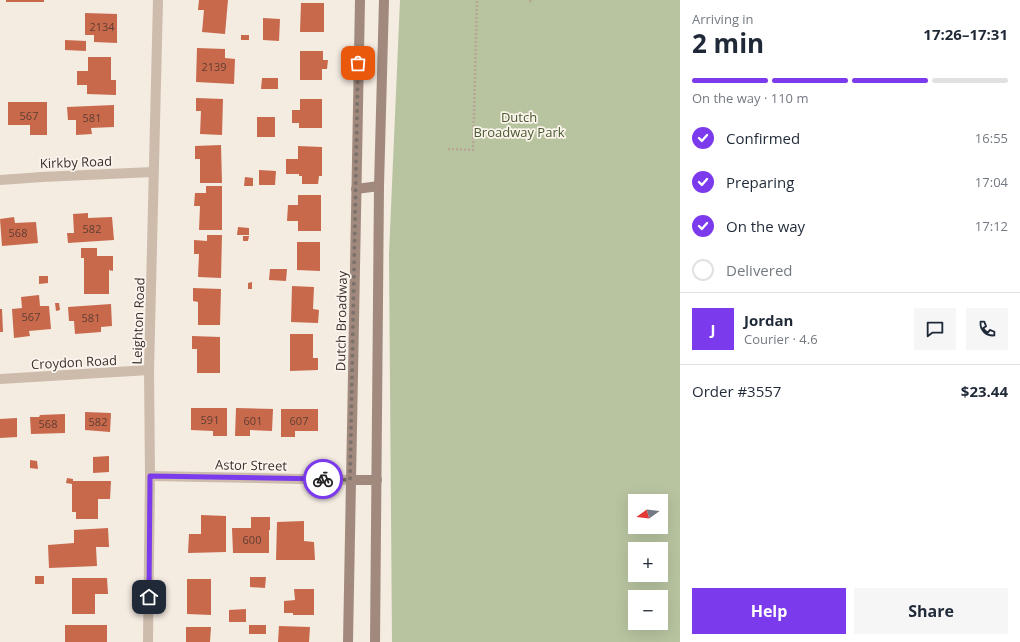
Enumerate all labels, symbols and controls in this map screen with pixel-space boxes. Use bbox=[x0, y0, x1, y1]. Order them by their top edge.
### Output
text: Arriving in bbox=[692, 10, 754, 28]
house number: 2134 bbox=[89, 19, 115, 34]
text: 17:26–17:31 bbox=[923, 24, 1008, 44]
text: 2 min bbox=[692, 25, 764, 61]
pin bbox=[341, 46, 375, 80]
icon: bag bbox=[347, 52, 369, 74]
house number: 2139 bbox=[201, 59, 227, 74]
text: On the way · 110 m bbox=[692, 89, 808, 107]
house number: 567 bbox=[20, 108, 38, 123]
park label: Dutch Broadway Park bbox=[473, 108, 565, 141]
house number: 581 bbox=[83, 110, 101, 125]
icon: check bbox=[692, 127, 714, 149]
text: Confirmed bbox=[726, 128, 800, 148]
text: 16:55 bbox=[975, 129, 1008, 147]
street label: Kirkby Road bbox=[40, 152, 112, 172]
icon: check bbox=[692, 171, 714, 193]
text: Preparing bbox=[726, 172, 794, 192]
text: 17:04 bbox=[975, 173, 1008, 191]
icon: check bbox=[692, 215, 714, 237]
text: On the way bbox=[726, 216, 805, 236]
text: 17:12 bbox=[975, 217, 1008, 235]
house number: 582 bbox=[83, 221, 101, 236]
house number: 568 bbox=[9, 225, 27, 240]
text: Delivered bbox=[726, 260, 793, 280]
street label: Dutch Broadway bbox=[331, 270, 351, 371]
street label: Leighton Road bbox=[127, 277, 149, 365]
button: chat bbox=[914, 308, 956, 350]
button: phone bbox=[966, 308, 1008, 350]
house number: 567 bbox=[22, 309, 40, 324]
house number: 581 bbox=[82, 310, 100, 325]
text: Jordan bbox=[744, 310, 793, 330]
text: J bbox=[711, 319, 715, 339]
text: Courier · 4.6 bbox=[744, 330, 818, 348]
street label: Croydon Road bbox=[31, 351, 117, 373]
text: Order #3557 bbox=[692, 381, 781, 401]
text: $23.44 bbox=[961, 381, 1008, 401]
house number: 591 bbox=[201, 412, 219, 427]
house number: 601 bbox=[244, 413, 262, 428]
house number: 607 bbox=[290, 413, 308, 428]
house number: 582 bbox=[89, 414, 107, 429]
house number: 568 bbox=[39, 416, 57, 431]
street label: Astor Street bbox=[215, 455, 287, 475]
courier bbox=[303, 459, 343, 499]
icon: bike bbox=[312, 468, 334, 490]
north arrow bbox=[628, 494, 668, 534]
map controls bbox=[628, 494, 668, 630]
house number: 600 bbox=[243, 532, 261, 547]
button: + bbox=[628, 542, 668, 582]
pin bbox=[132, 580, 166, 614]
icon: home bbox=[138, 586, 160, 608]
button: Help bbox=[692, 588, 846, 634]
button: Share bbox=[854, 588, 1008, 634]
button: − bbox=[628, 590, 668, 630]

